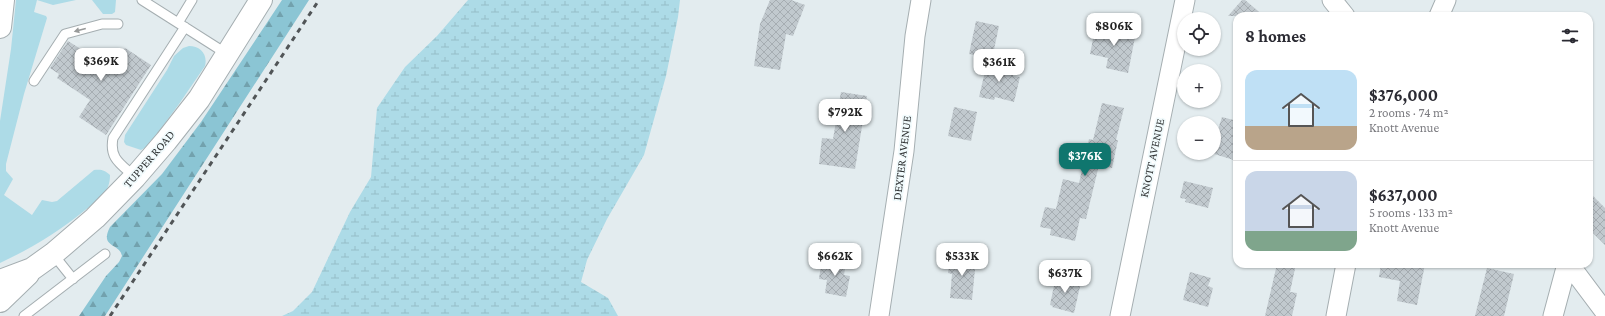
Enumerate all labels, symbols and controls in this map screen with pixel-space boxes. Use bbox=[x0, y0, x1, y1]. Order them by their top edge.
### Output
map controls bbox=[1177, 12, 1221, 160]
button: locate bbox=[1177, 12, 1221, 56]
pin: $806K bbox=[1086, 13, 1142, 47]
text: $806K bbox=[1095, 18, 1133, 33]
icon: filters bbox=[1559, 25, 1581, 47]
one-way arrow bbox=[74, 27, 86, 33]
text: 8 homes bbox=[1245, 27, 1306, 46]
pin: $369K bbox=[73, 48, 129, 82]
pin: $361K bbox=[971, 49, 1027, 83]
text: $369K bbox=[84, 53, 118, 68]
text: $361K bbox=[982, 54, 1016, 69]
button: + bbox=[1177, 64, 1221, 108]
icon: home bbox=[1277, 86, 1325, 134]
text: $376,000 bbox=[1369, 86, 1438, 105]
pin: $792K bbox=[817, 99, 873, 133]
text: $792K bbox=[828, 104, 862, 119]
text: 2 rooms · 74 m² bbox=[1369, 105, 1449, 120]
street label: DEXTER AVENUE bbox=[890, 114, 914, 201]
button: − bbox=[1177, 116, 1221, 160]
street label: KNOTT AVENUE bbox=[1137, 117, 1167, 199]
text: Knott Avenue bbox=[1369, 120, 1439, 135]
street label: TUPPER ROAD bbox=[120, 128, 178, 190]
pin: $376K bbox=[1057, 143, 1113, 177]
text: $376K bbox=[1068, 148, 1102, 163]
text: $637,000 bbox=[1369, 186, 1438, 205]
icon: home bbox=[1277, 187, 1325, 235]
text: 5 rooms · 133 m² bbox=[1369, 205, 1453, 220]
text: Knott Avenue bbox=[1369, 220, 1439, 235]
pin: $662K bbox=[807, 243, 863, 277]
pin: $533K bbox=[934, 243, 990, 277]
text: $662K bbox=[817, 248, 853, 263]
text: $533K bbox=[945, 248, 979, 263]
pin: $637K bbox=[1037, 260, 1093, 294]
text: $637K bbox=[1048, 265, 1082, 280]

